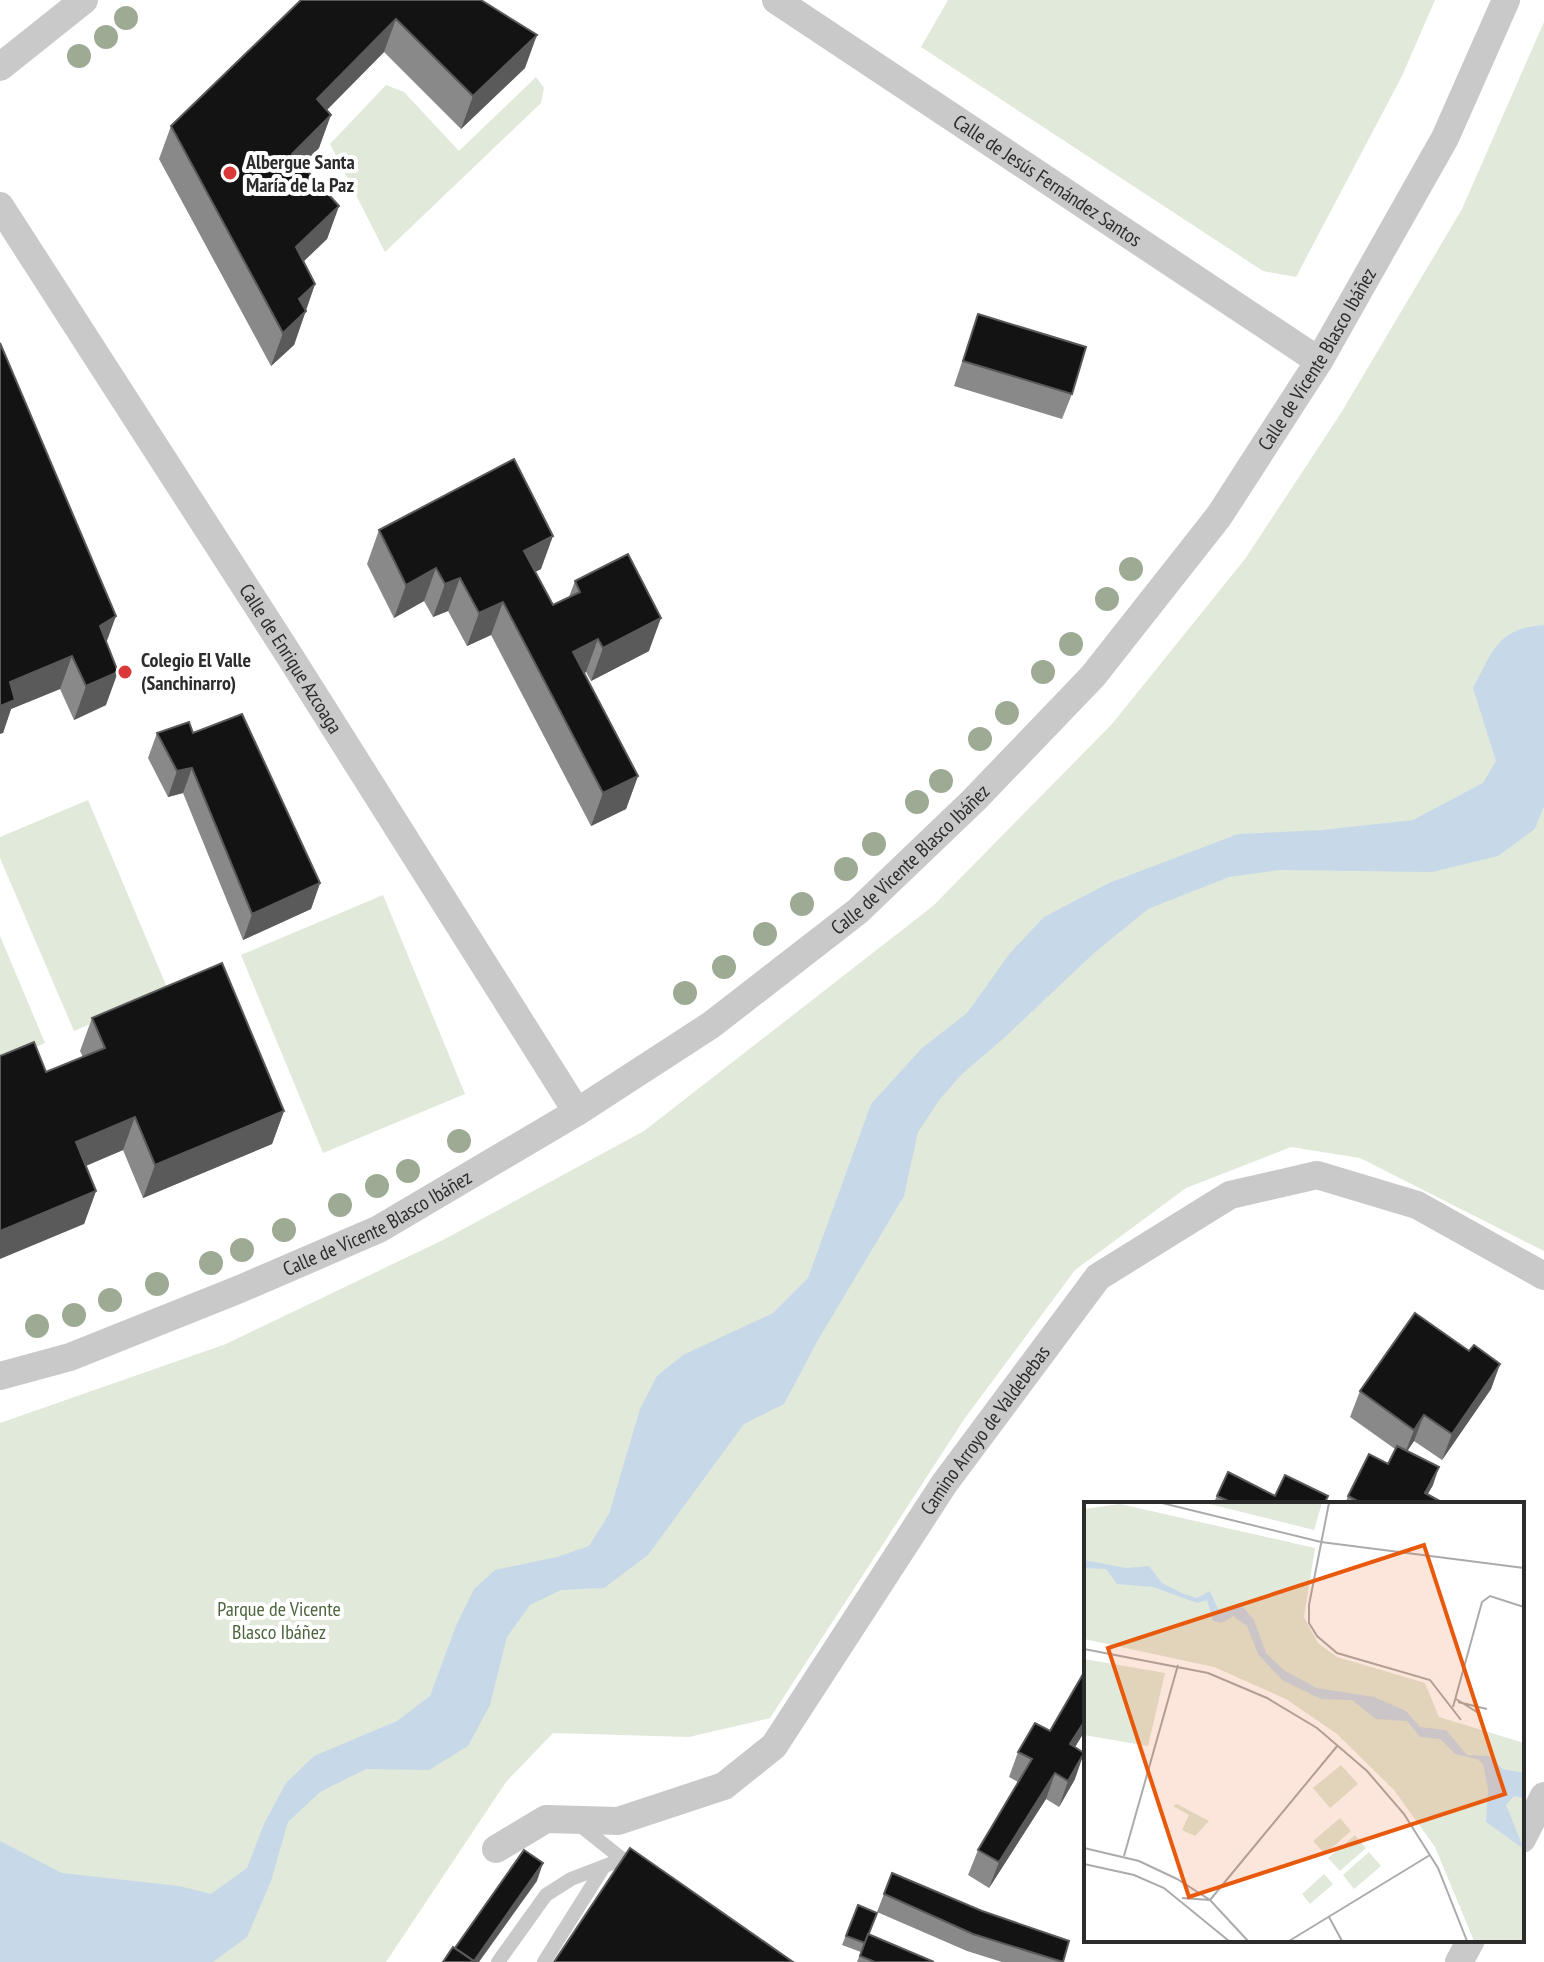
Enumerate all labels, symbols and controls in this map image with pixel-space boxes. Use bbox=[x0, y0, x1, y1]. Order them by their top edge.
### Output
street label: Calle de Jesús Fernández Santos bbox=[948, 108, 1147, 253]
place label: Albergue Santa María de la Paz bbox=[245, 149, 355, 198]
marker: Albergue Santa María de la Paz bbox=[221, 164, 239, 182]
street label: Calle de Vicente Blasco Ibáñez bbox=[1252, 263, 1382, 455]
street label: Calle de Enrique Azcoaga bbox=[234, 579, 348, 738]
place label: Colegio El Valle (Sanchinarro) bbox=[141, 647, 251, 696]
marker: Colegio El Valle (Sanchinarro) bbox=[116, 663, 134, 681]
street label: Calle de Vicente Blasco Ibáñez bbox=[825, 779, 995, 940]
street label: Calle de Vicente Blasco Ibáñez bbox=[279, 1164, 476, 1282]
street label: Camino Arroyo de Valdebebas bbox=[914, 1340, 1056, 1520]
inset map bbox=[1084, 1502, 1524, 1942]
park label: Parque de Vicente Blasco Ibáñez bbox=[217, 1596, 341, 1645]

